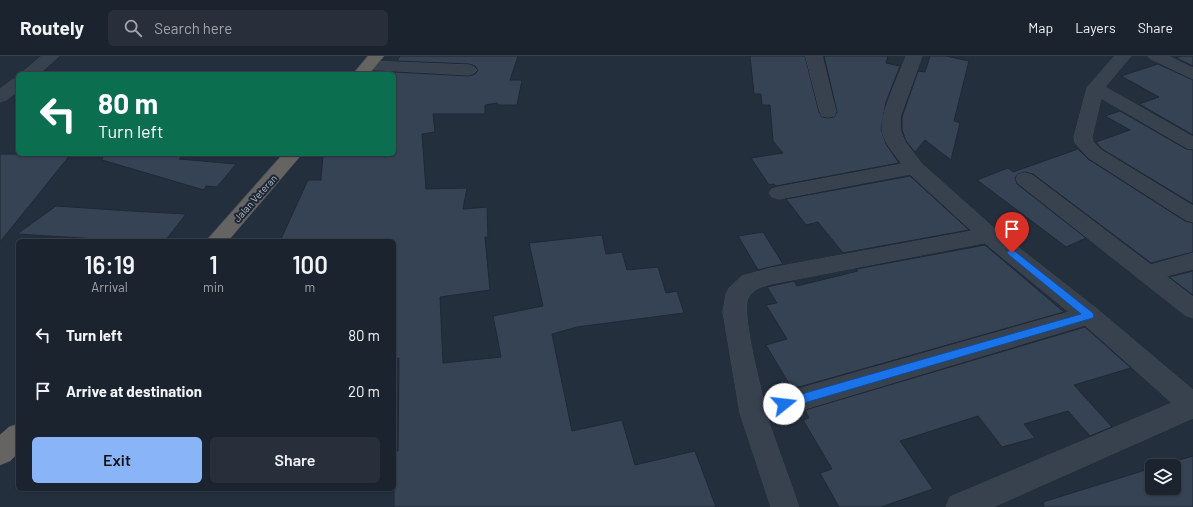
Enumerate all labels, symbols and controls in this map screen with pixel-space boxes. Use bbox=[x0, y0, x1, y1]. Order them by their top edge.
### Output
search box bbox=[108, 10, 388, 46]
text: Routely bbox=[20, 16, 84, 39]
icon: search bbox=[122, 17, 144, 39]
text: Search here bbox=[154, 19, 232, 37]
text: Map bbox=[1028, 19, 1053, 36]
text: Layers bbox=[1075, 19, 1116, 36]
text: Share bbox=[1138, 19, 1173, 36]
text: 80 m bbox=[98, 86, 158, 120]
icon: left bbox=[32, 88, 84, 140]
text: Turn left bbox=[98, 120, 164, 142]
street label: Jalan Veteran bbox=[231, 172, 279, 224]
pin bbox=[995, 212, 1029, 253]
icon: arrive bbox=[1001, 218, 1023, 240]
text: 16:19 bbox=[84, 250, 135, 279]
text: 1 bbox=[209, 250, 218, 279]
text: 100 bbox=[292, 250, 328, 279]
text: Arrival bbox=[91, 279, 128, 295]
text: min bbox=[203, 279, 224, 295]
text: m bbox=[305, 279, 315, 295]
icon: left bbox=[32, 324, 54, 346]
text: Turn left bbox=[66, 326, 122, 344]
text: 80 m bbox=[348, 326, 380, 344]
icon: arrive bbox=[32, 380, 54, 402]
text: Arrive at destination bbox=[66, 382, 202, 400]
text: 20 m bbox=[348, 382, 380, 400]
position arrow bbox=[763, 383, 805, 425]
button: Exit bbox=[32, 437, 202, 483]
button: Share bbox=[210, 437, 380, 483]
map controls bbox=[1145, 459, 1181, 495]
button: layers bbox=[1145, 459, 1181, 495]

